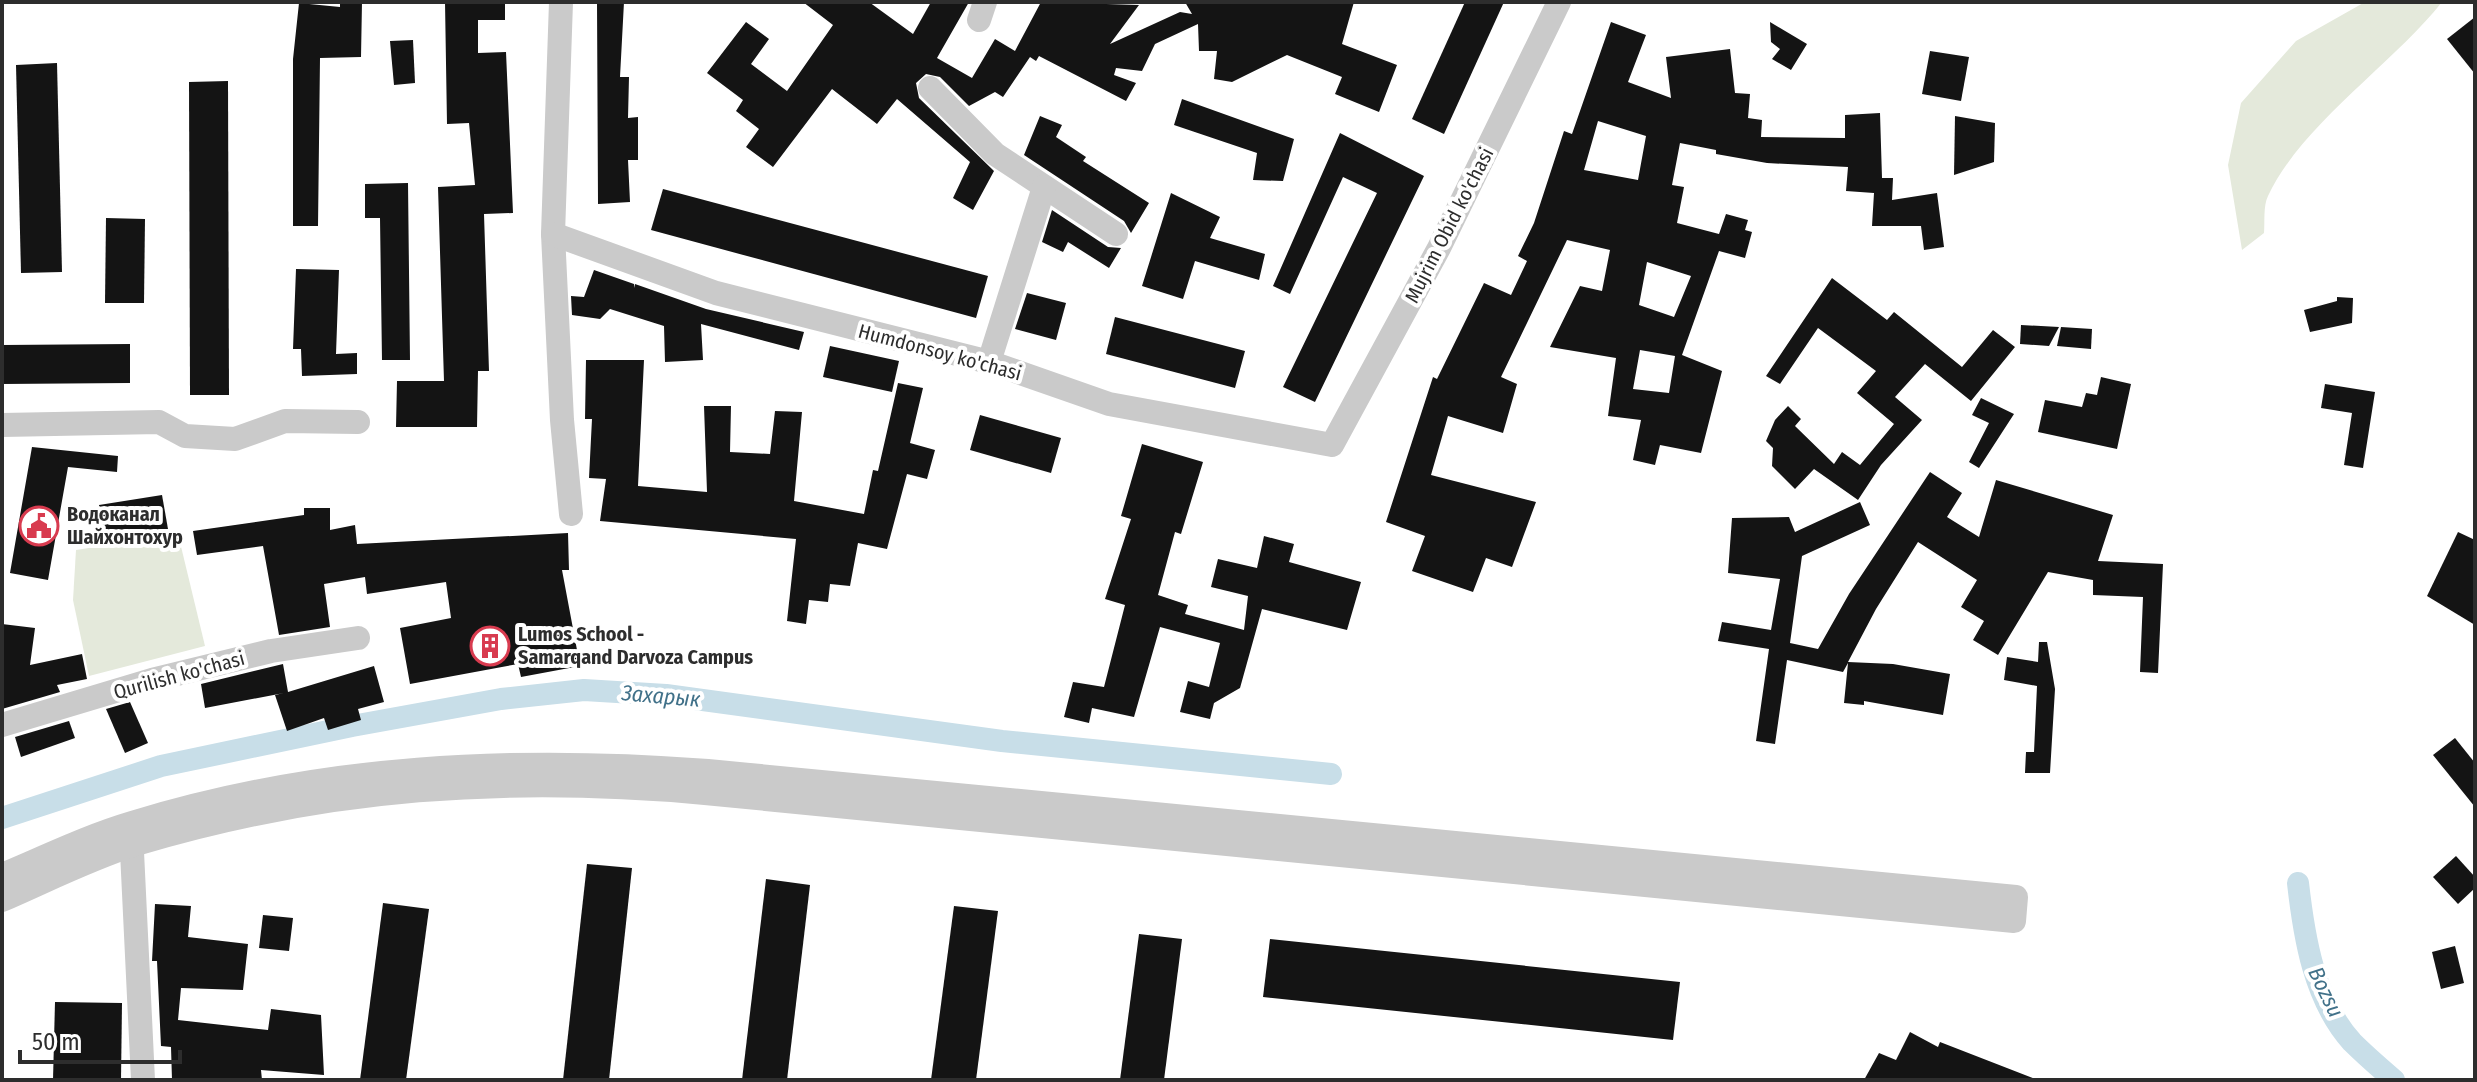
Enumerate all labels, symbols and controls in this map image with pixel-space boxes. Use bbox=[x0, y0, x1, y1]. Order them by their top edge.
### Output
street label: Mujrim Obid ko'chasi bbox=[1399, 143, 1499, 307]
street label: Humdonsoy ko'chasi bbox=[856, 319, 1024, 385]
place label: Водоканал Шайхонтохур bbox=[67, 502, 183, 549]
public building icon: Водоканал Шайхонтохур bbox=[18, 505, 60, 547]
place label: Lumos School - Samarqand Darvoza Campus bbox=[518, 622, 753, 669]
building icon: Lumos School - Samarqand Darvoza Campus bbox=[469, 625, 511, 667]
street label: Qurilish ko'chasi bbox=[111, 646, 247, 704]
water label: Захарык bbox=[619, 679, 702, 713]
water label: Bozsu bbox=[2302, 962, 2350, 1022]
scale bar bbox=[20, 1014, 180, 1064]
text: 50 m bbox=[32, 1028, 80, 1056]

